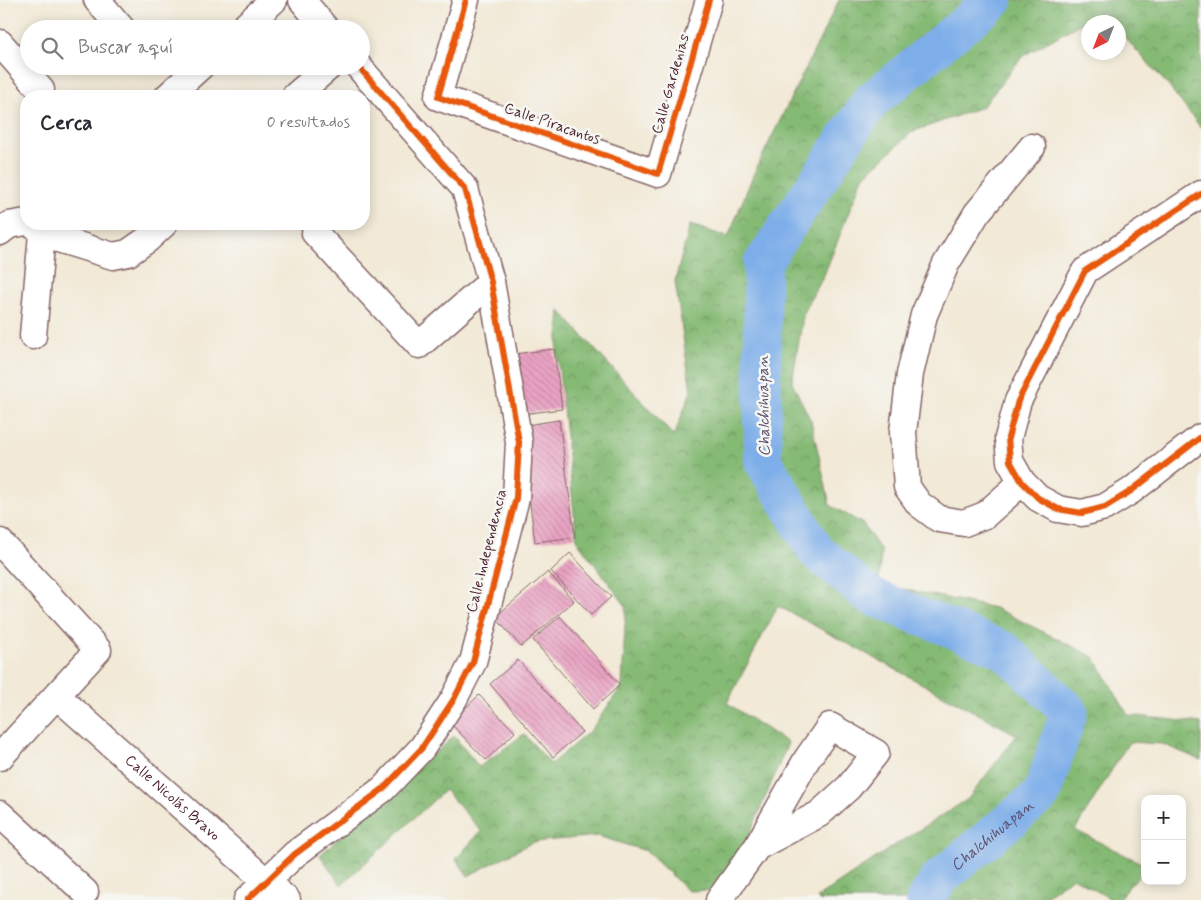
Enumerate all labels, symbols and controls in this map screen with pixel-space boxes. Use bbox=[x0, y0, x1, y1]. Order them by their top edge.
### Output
north arrow bbox=[1081, 15, 1126, 60]
search box bbox=[20, 20, 370, 75]
street label: Calle Gardenias bbox=[647, 31, 695, 136]
icon: search bbox=[38, 34, 66, 62]
text: Buscar aquí bbox=[78, 35, 173, 60]
street label: Calle Piracantos bbox=[501, 98, 603, 150]
text: Cerca bbox=[40, 109, 93, 137]
text: 0 resultados bbox=[267, 112, 350, 133]
water label: Chalchihuapan bbox=[753, 355, 775, 457]
street label: Calle Independencia bbox=[462, 487, 512, 615]
street label: Calle Nicolás Bravo bbox=[120, 751, 224, 846]
water label: Chalchihuapan bbox=[946, 795, 1038, 876]
map controls bbox=[1141, 795, 1186, 885]
button: + bbox=[1141, 795, 1186, 840]
button: − bbox=[1141, 840, 1186, 885]

